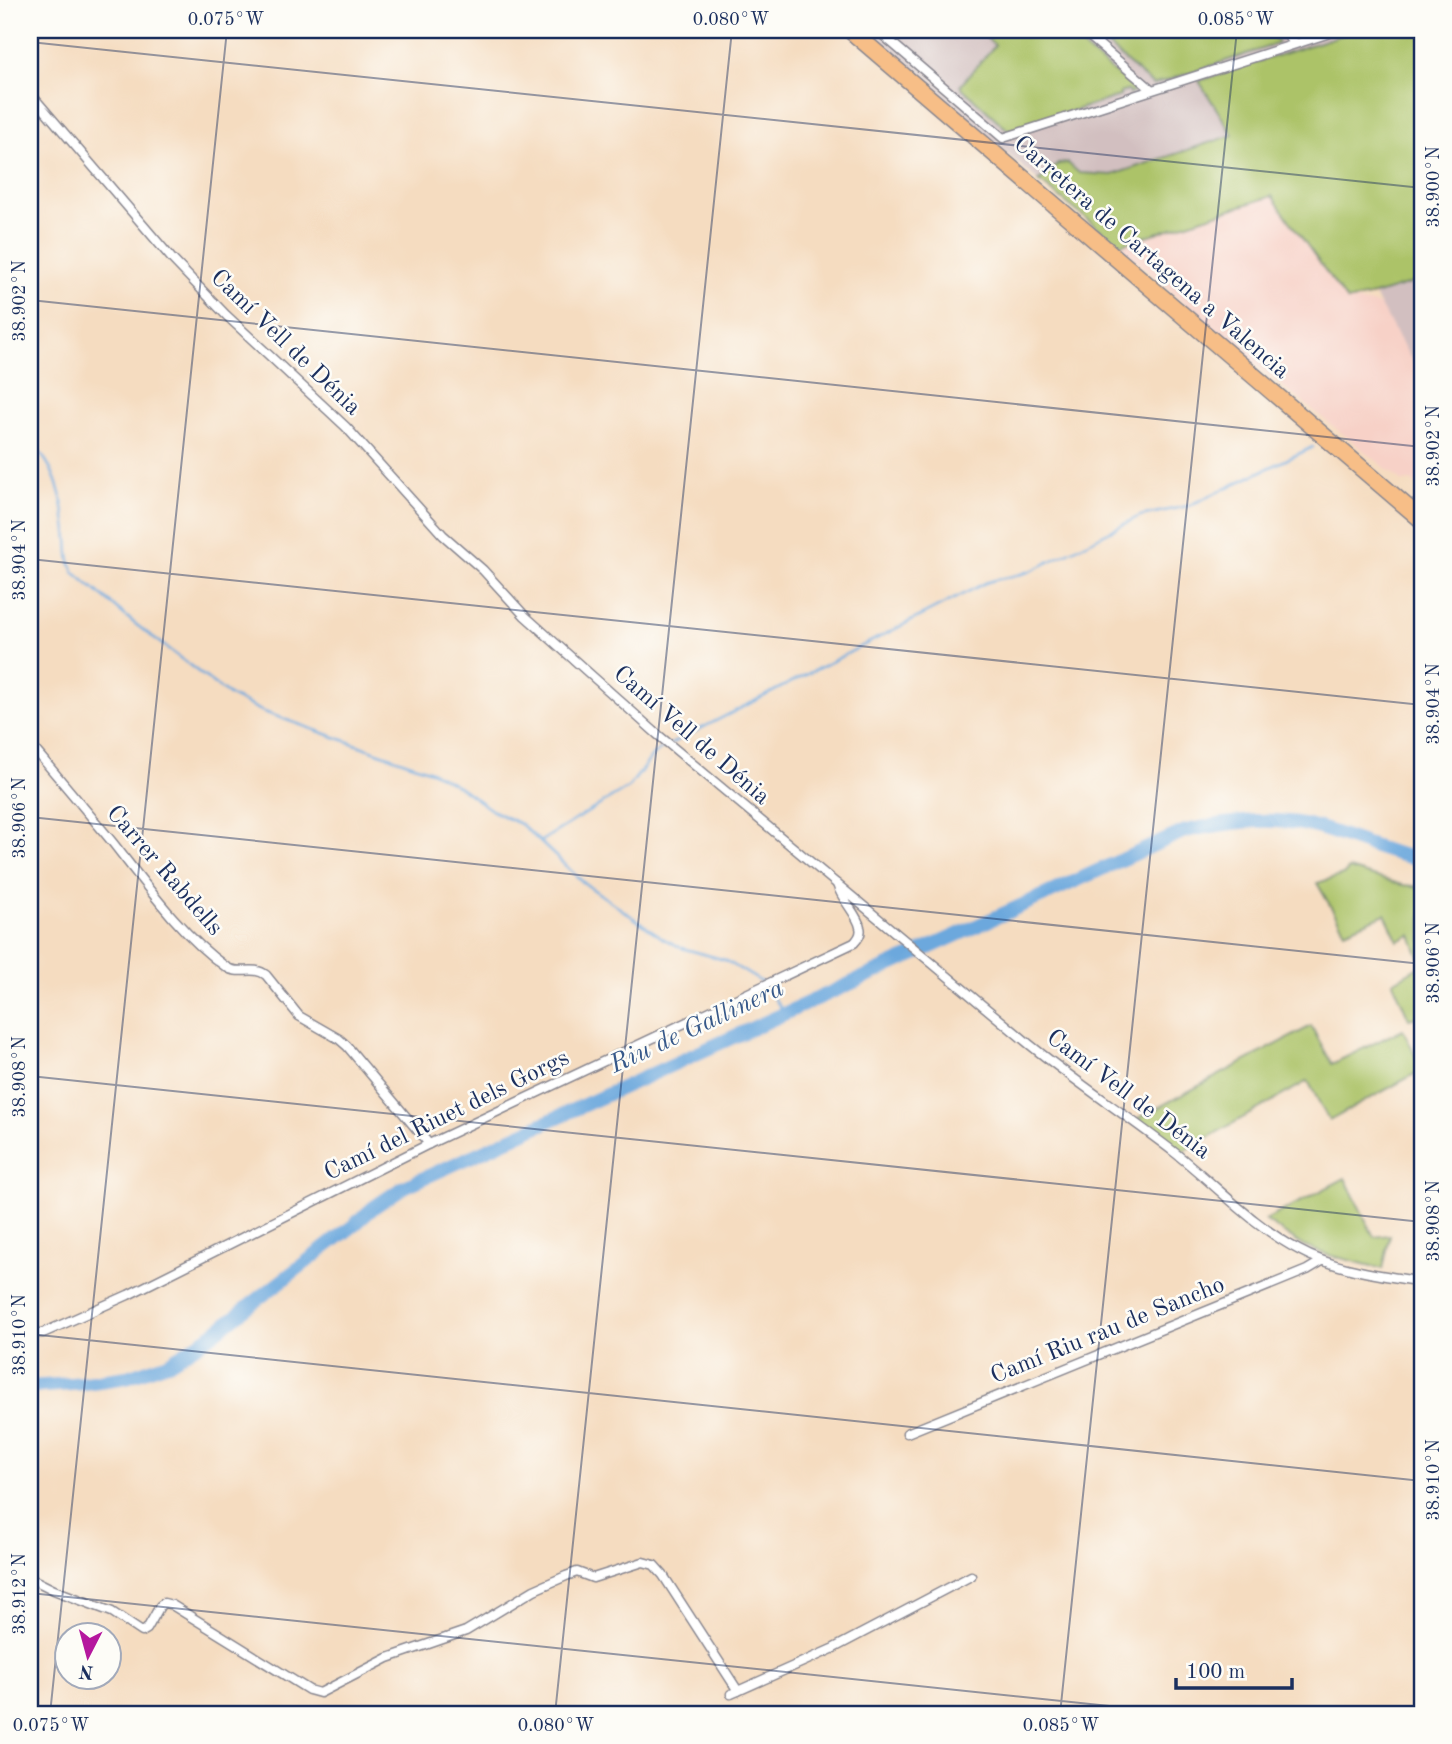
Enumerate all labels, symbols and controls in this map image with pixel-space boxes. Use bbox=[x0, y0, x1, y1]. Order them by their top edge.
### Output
text: 0.075°W bbox=[188, 11, 264, 29]
text: 0.080°W bbox=[693, 11, 769, 29]
text: 0.085°W bbox=[1198, 11, 1274, 29]
street label: Carretera de Cartagena a Valencia bbox=[1009, 132, 1294, 384]
text: 38.900°N bbox=[1425, 146, 1443, 228]
text: 38.902°N bbox=[11, 260, 29, 342]
street label: Camí Vell de Dénia bbox=[205, 265, 365, 421]
text: 38.902°N bbox=[1425, 405, 1443, 487]
text: 38.904°N bbox=[11, 519, 29, 601]
street label: Camí Vell de Dénia bbox=[608, 662, 774, 810]
text: 38.904°N bbox=[1425, 663, 1443, 745]
text: 38.906°N bbox=[11, 777, 29, 859]
street label: Carrer Rabdells bbox=[101, 801, 227, 941]
text: 38.906°N bbox=[1425, 922, 1443, 1004]
water label: Riu de Gallinera bbox=[605, 975, 788, 1079]
street label: Camí Vell de Dénia bbox=[1042, 1026, 1215, 1164]
text: 38.908°N bbox=[11, 1036, 29, 1118]
street label: Camí del Riuet dels Gorgs bbox=[321, 1046, 573, 1186]
text: 38.908°N bbox=[1425, 1180, 1443, 1262]
street label: Camí Riu rau de Sancho bbox=[988, 1273, 1228, 1389]
text: 38.910°N bbox=[11, 1294, 29, 1376]
text: 38.910°N bbox=[1425, 1439, 1443, 1521]
text: 38.912°N bbox=[11, 1553, 29, 1635]
north arrow bbox=[52, 1622, 122, 1692]
scale bar bbox=[1176, 1646, 1291, 1690]
text: N bbox=[78, 1660, 95, 1681]
text: 100 m bbox=[1186, 1662, 1245, 1683]
text: 0.075°W bbox=[13, 1717, 89, 1735]
text: 0.080°W bbox=[518, 1717, 594, 1735]
text: 0.085°W bbox=[1023, 1717, 1099, 1735]

